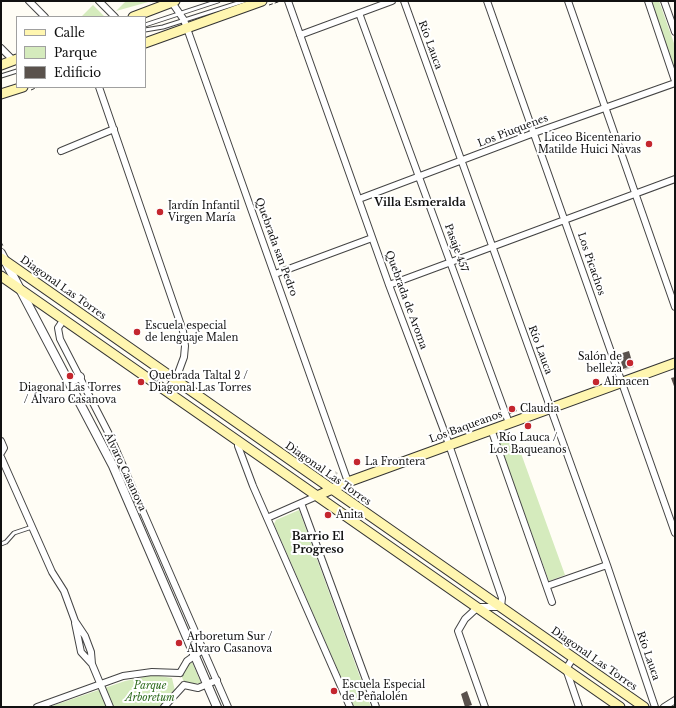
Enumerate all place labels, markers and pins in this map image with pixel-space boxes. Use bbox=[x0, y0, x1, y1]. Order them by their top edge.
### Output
place label: Liceo Bicentenario Matilde Huici Navas bbox=[538, 132, 641, 156]
marker: Liceo Bicentenario Matilde Huici Navas bbox=[644, 139, 654, 149]
place label: Jardín Infantil Virgen María bbox=[168, 200, 240, 224]
marker: Jardín Infantil Virgen María bbox=[155, 207, 165, 217]
place label: Escuela especial de lenguaje Malen bbox=[145, 320, 238, 344]
marker: Escuela especial de lenguaje Malen bbox=[132, 327, 142, 337]
place label: Salón de belleza bbox=[578, 351, 622, 374]
marker: Salón de belleza bbox=[625, 358, 635, 368]
place label: Quebrada Taltal 2 / Diagonal Las Torres bbox=[149, 370, 251, 394]
marker: Diagonal Las Torres / Álvaro Casanova bbox=[65, 371, 75, 381]
place label: Almacen bbox=[604, 376, 649, 388]
marker: Quebrada Taltal 2 / Diagonal Las Torres bbox=[136, 377, 146, 387]
marker: Almacen bbox=[591, 377, 601, 387]
place label: Diagonal Las Torres / Álvaro Casanova bbox=[19, 382, 121, 406]
place label: Claudia bbox=[520, 403, 559, 415]
marker: Claudia bbox=[507, 404, 517, 414]
marker: Río Lauca / Los Baqueanos bbox=[523, 421, 533, 431]
place label: Río Lauca / Los Baqueanos bbox=[490, 432, 566, 456]
place label: La Frontera bbox=[365, 456, 425, 468]
marker: La Frontera bbox=[352, 457, 362, 467]
place label: Anita bbox=[336, 509, 363, 521]
marker: Anita bbox=[323, 510, 333, 520]
place label: Arboretum Sur / Álvaro Casanova bbox=[187, 631, 272, 654]
marker: Arboretum Sur / Álvaro Casanova bbox=[174, 638, 184, 648]
place label: Escuela Especial de Peñalolén bbox=[342, 679, 425, 702]
marker: Escuela Especial de Peñalolén bbox=[329, 686, 339, 696]

